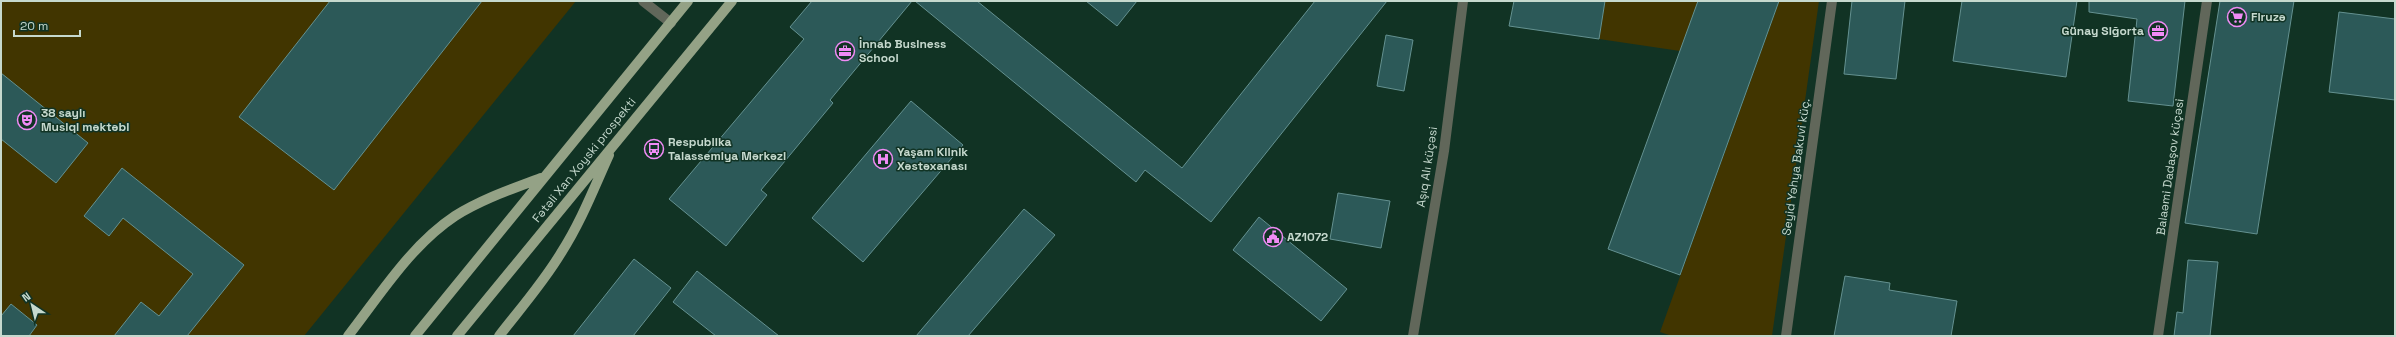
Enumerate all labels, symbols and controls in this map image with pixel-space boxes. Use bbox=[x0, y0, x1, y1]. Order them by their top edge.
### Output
supermarket icon: Firuzə bbox=[2226, 6, 2248, 28]
place label: Firuzə bbox=[2251, 9, 2286, 25]
scale bar bbox=[14, 12, 80, 38]
text: 20 m bbox=[20, 18, 48, 34]
office icon: Günay Siğorta bbox=[2147, 20, 2169, 42]
place label: Günay Siğorta bbox=[2061, 23, 2144, 39]
place label: İnnab Business School bbox=[859, 36, 946, 66]
office icon: İnnab Business School bbox=[834, 40, 856, 62]
street label: Fətəli Xan Xoyski prospekti bbox=[529, 94, 639, 226]
street label: Seyid Yəhya Bakuvi küç. bbox=[1778, 97, 1814, 237]
street label: Balaəmi Dadaşov küçəsi bbox=[2153, 98, 2188, 236]
place label: 38 saylı Musiqi məktəbi bbox=[41, 105, 129, 135]
theatre icon: 38 saylı Musiqi məktəbi bbox=[16, 109, 38, 131]
street label: Aşıq Alı küçəsi bbox=[1413, 126, 1441, 208]
place label: Respublika Talassemiya Mərkəzi bbox=[668, 134, 786, 164]
bus stop icon: Respublika Talassemiya Mərkəzi bbox=[643, 138, 665, 160]
place label: Yaşam Klinik Xəstəxanası bbox=[897, 144, 968, 174]
hospital icon: Yaşam Klinik Xəstəxanası bbox=[872, 148, 894, 170]
public building icon: AZ1072 bbox=[1262, 226, 1284, 248]
place label: AZ1072 bbox=[1287, 229, 1328, 245]
north arrow bbox=[12, 285, 52, 325]
text: N bbox=[19, 289, 33, 305]

